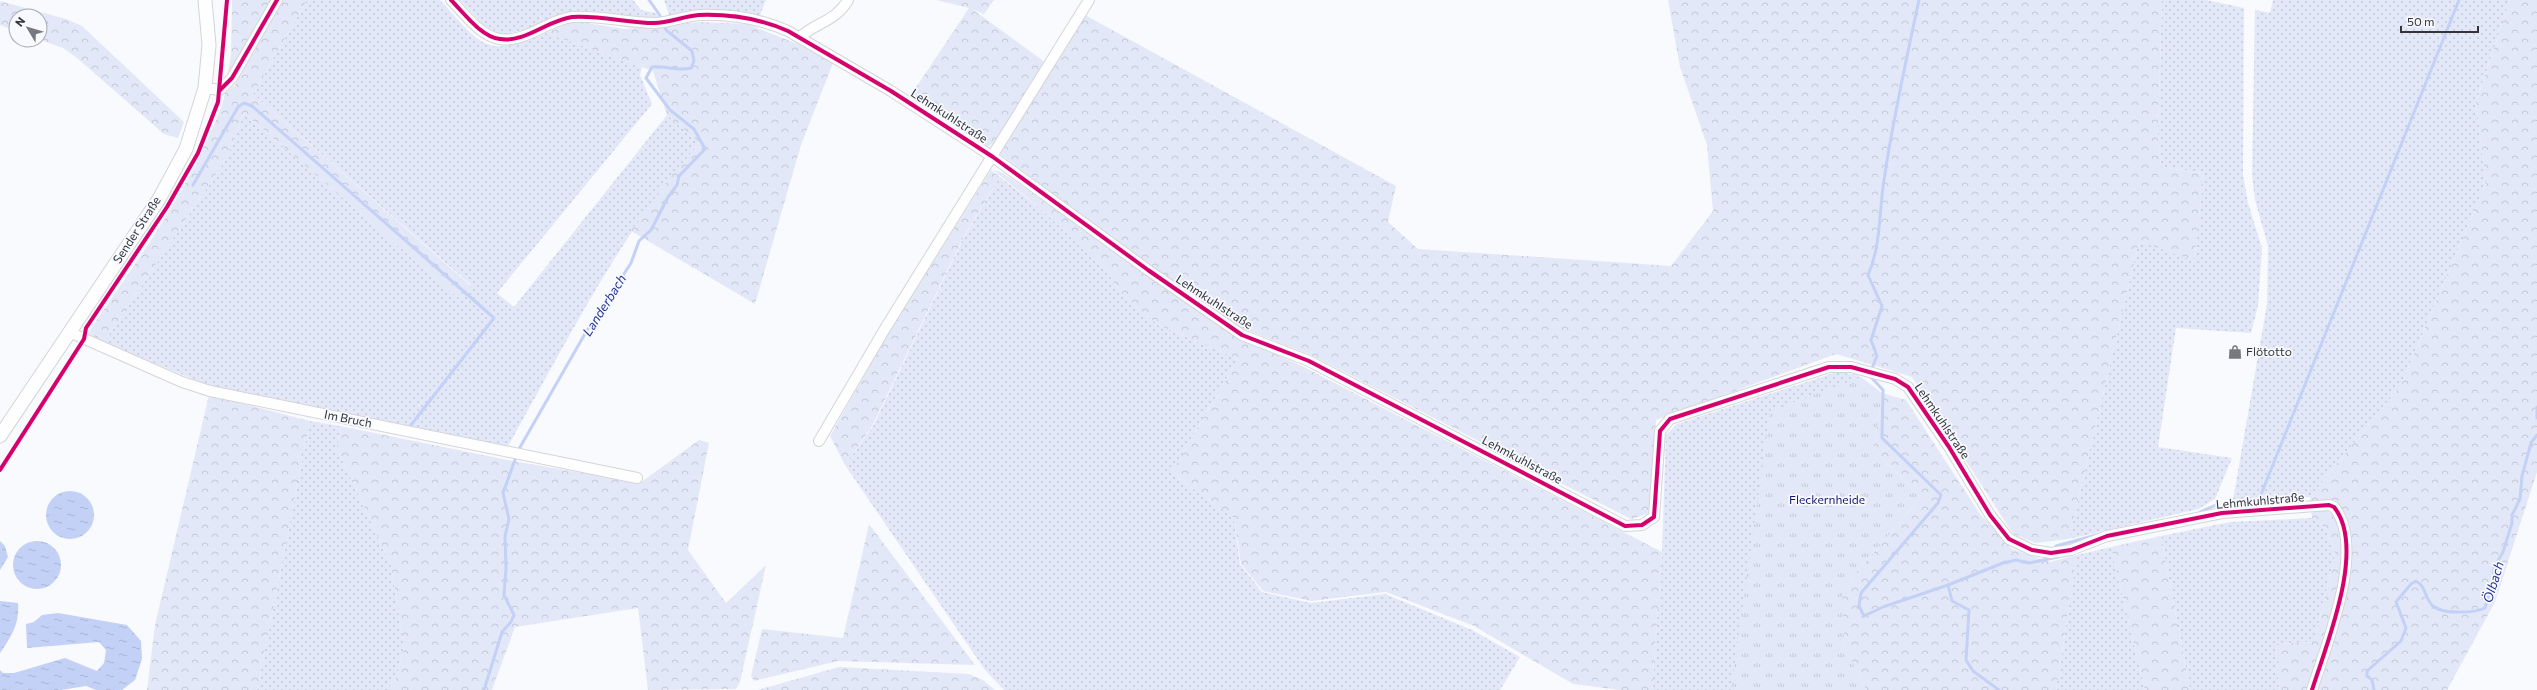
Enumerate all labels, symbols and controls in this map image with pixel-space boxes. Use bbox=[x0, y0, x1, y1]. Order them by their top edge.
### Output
north arrow bbox=[8, 8, 48, 48]
scale bar bbox=[2401, 8, 2478, 34]
text: N bbox=[12, 14, 27, 29]
text: 50 m bbox=[2407, 14, 2435, 28]
street label: Lehmkuhlstraße bbox=[909, 85, 991, 145]
street label: Sender Straße bbox=[109, 193, 163, 266]
water label: Landerbach bbox=[579, 271, 629, 339]
street label: Lehmkuhlstraße bbox=[1174, 271, 1256, 331]
shop icon: Flötotto bbox=[2227, 344, 2243, 360]
place label: Flötotto bbox=[2246, 344, 2292, 358]
street label: Lehmkuhlstraße bbox=[1912, 380, 1973, 461]
street label: Im Bruch bbox=[323, 407, 373, 429]
street label: Lehmkuhlstraße bbox=[1480, 432, 1565, 486]
street label: Lehmkuhlstraße bbox=[2215, 489, 2305, 511]
park label: Fleckernheide bbox=[1789, 492, 1865, 506]
water label: Ölbach bbox=[2479, 559, 2507, 605]

